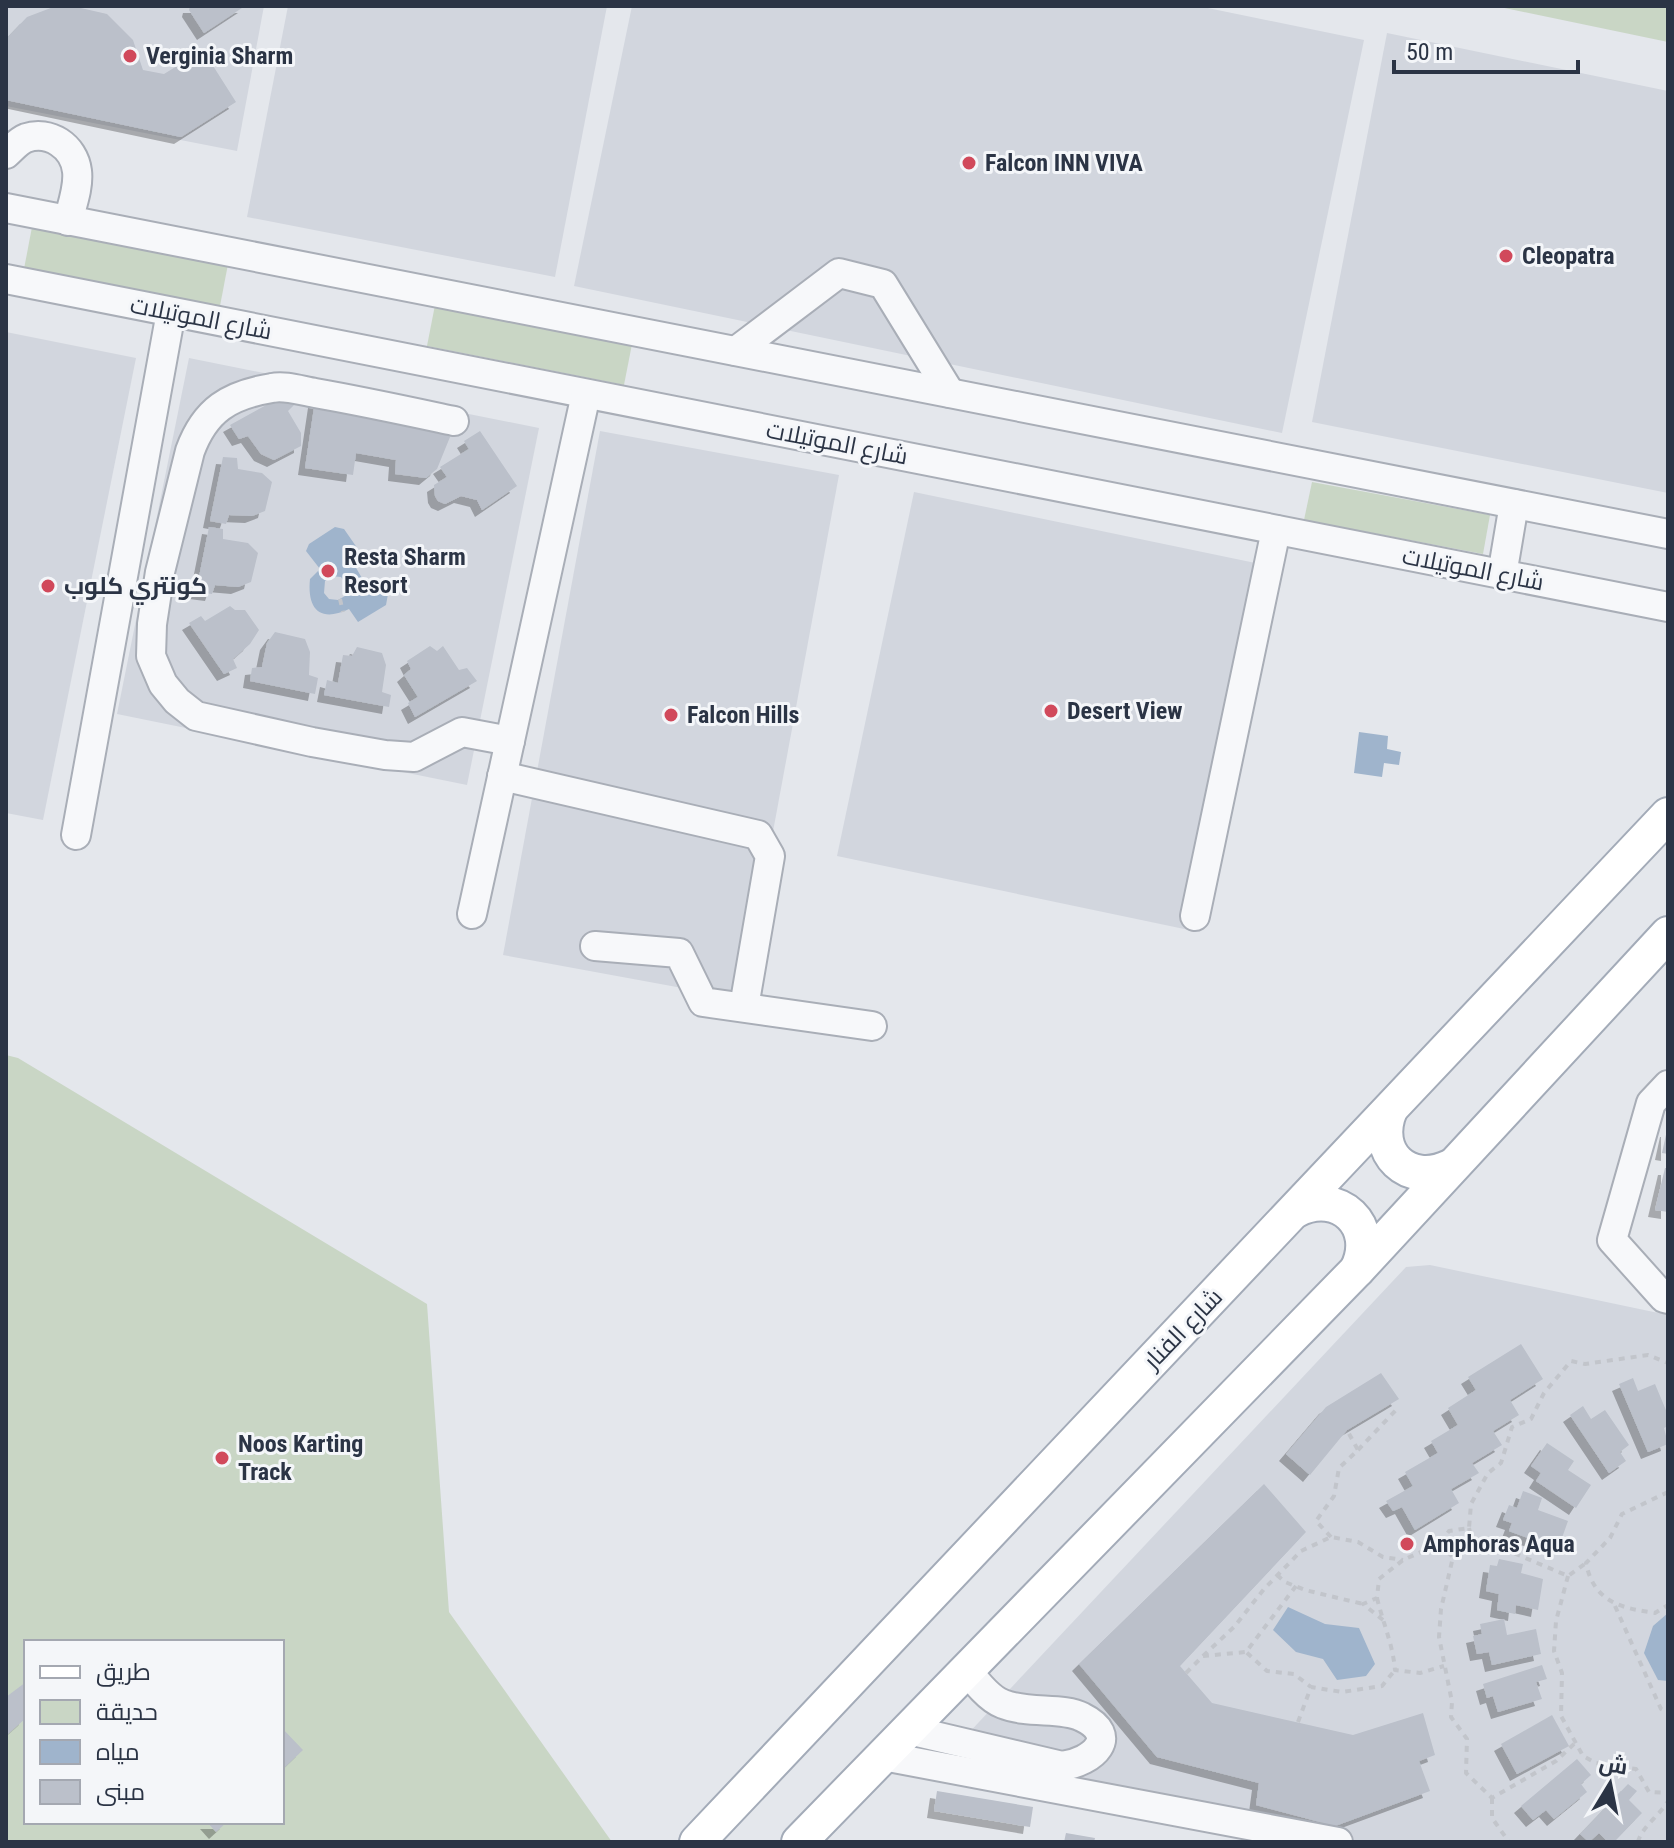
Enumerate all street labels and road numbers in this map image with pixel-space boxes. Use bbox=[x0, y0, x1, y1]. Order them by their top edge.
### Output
street label: شارع الموتيلات bbox=[127, 291, 274, 347]
street label: شارع الموتيلات bbox=[763, 416, 910, 472]
street label: شارع الموتيلات bbox=[1399, 542, 1546, 598]
street label: شارع الفنار bbox=[1137, 1283, 1230, 1378]

